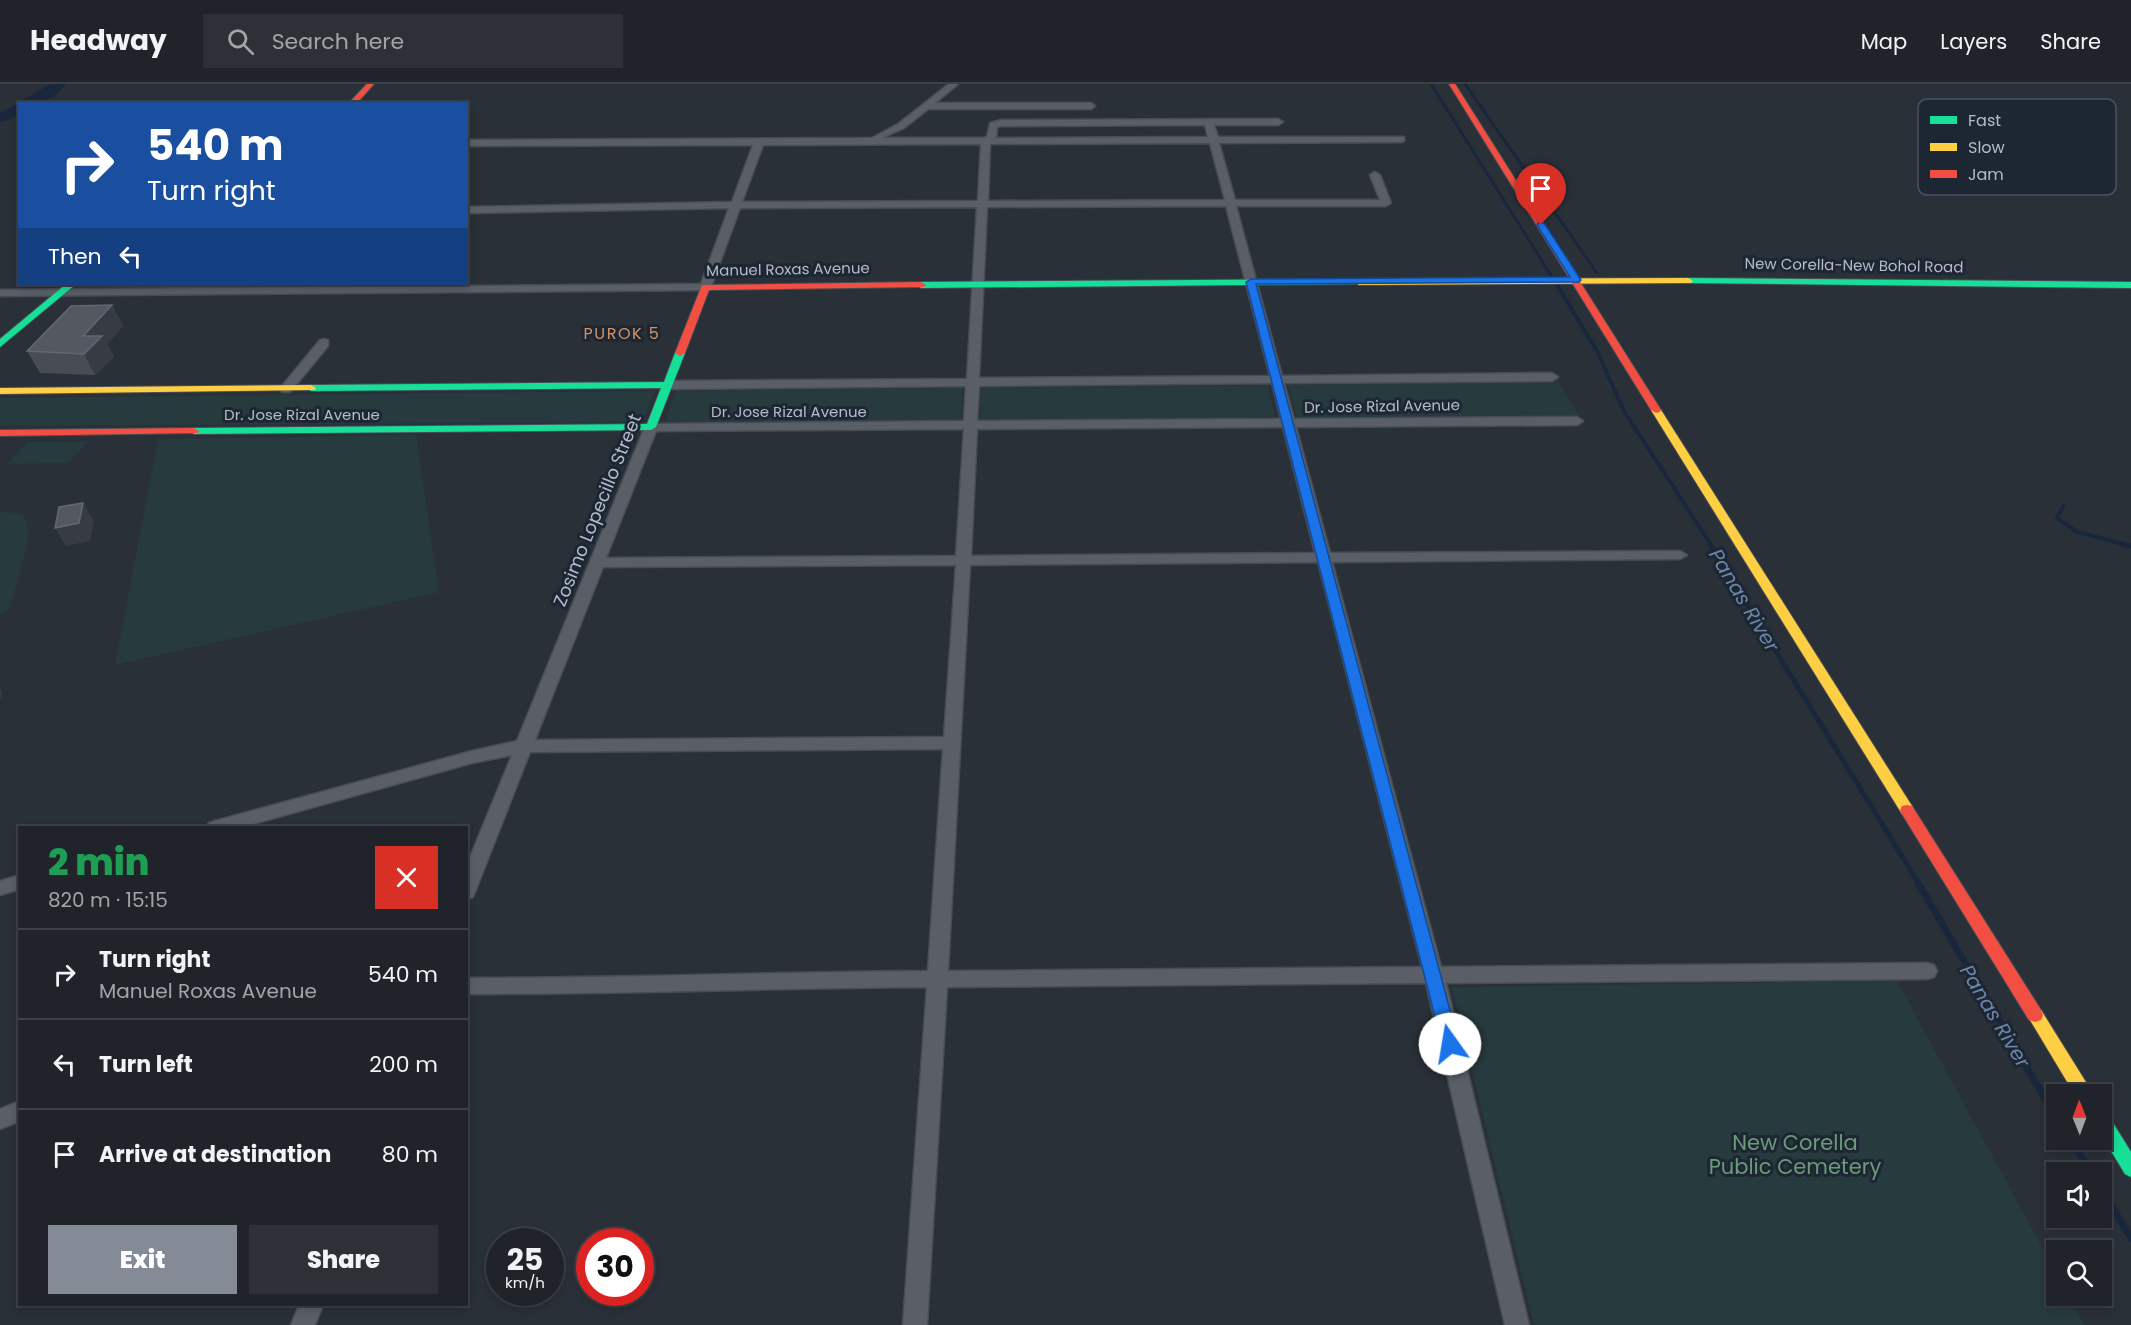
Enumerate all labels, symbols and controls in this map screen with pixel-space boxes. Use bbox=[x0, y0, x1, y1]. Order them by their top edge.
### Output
search box bbox=[203, 14, 623, 68]
text: Headway bbox=[30, 21, 167, 60]
icon: search bbox=[224, 25, 257, 58]
text: Search here bbox=[272, 26, 404, 57]
text: Map bbox=[1861, 27, 1907, 56]
text: Layers bbox=[1940, 27, 2007, 56]
text: Share bbox=[2040, 27, 2101, 56]
legend bbox=[1918, 99, 2116, 195]
text: Fast bbox=[1968, 109, 2001, 132]
text: 540 m bbox=[147, 116, 284, 175]
icon: right bbox=[48, 126, 126, 204]
text: Slow bbox=[1968, 136, 2005, 159]
pin bbox=[1515, 163, 1566, 225]
text: Jam bbox=[1968, 163, 2004, 186]
text: Turn right bbox=[147, 172, 276, 209]
icon: arrive bbox=[1524, 172, 1557, 205]
icon: left bbox=[114, 240, 147, 273]
text: Then bbox=[48, 241, 102, 272]
street label: New Corella-New Bohol Road bbox=[1744, 253, 1964, 277]
street label: Manuel Roxas Avenue bbox=[706, 257, 870, 281]
district label: PUROK 5 bbox=[584, 322, 660, 345]
street label: Dr. Jose Rizal Avenue bbox=[1304, 394, 1460, 418]
street label: Dr. Jose Rizal Avenue bbox=[711, 401, 867, 422]
street label: Dr. Jose Rizal Avenue bbox=[224, 404, 380, 425]
street label: Zosimo Lopecillo Street bbox=[547, 410, 647, 610]
water label: Panas River bbox=[1702, 543, 1786, 657]
text: 2 min bbox=[48, 837, 150, 888]
button: close bbox=[375, 846, 438, 909]
text: 820 m · 15:15 bbox=[48, 886, 168, 914]
text: Turn right bbox=[99, 944, 210, 975]
icon: right bbox=[48, 958, 81, 991]
text: 540 m bbox=[368, 959, 438, 990]
water label: Panas River bbox=[1953, 959, 2037, 1073]
text: Manuel Roxas Avenue bbox=[99, 977, 317, 1005]
position arrow bbox=[1418, 1012, 1482, 1076]
icon: left bbox=[48, 1048, 81, 1081]
text: Turn left bbox=[99, 1049, 193, 1080]
text: 200 m bbox=[369, 1049, 438, 1080]
north arrow bbox=[2046, 1084, 2112, 1150]
map controls bbox=[2046, 1084, 2112, 1306]
park label: New Corella Public Cemetery bbox=[1709, 1128, 1882, 1181]
icon: arrive bbox=[48, 1138, 81, 1171]
text: Arrive at destination bbox=[99, 1139, 331, 1170]
text: 80 m bbox=[382, 1139, 438, 1170]
button: sound bbox=[2046, 1162, 2112, 1228]
button: Exit bbox=[48, 1225, 237, 1294]
button: Share bbox=[249, 1225, 438, 1294]
speed limit sign: 30 bbox=[576, 1228, 654, 1306]
text: 25 bbox=[507, 1238, 543, 1281]
button: search bbox=[2046, 1240, 2112, 1306]
text: km/h bbox=[505, 1272, 545, 1293]

